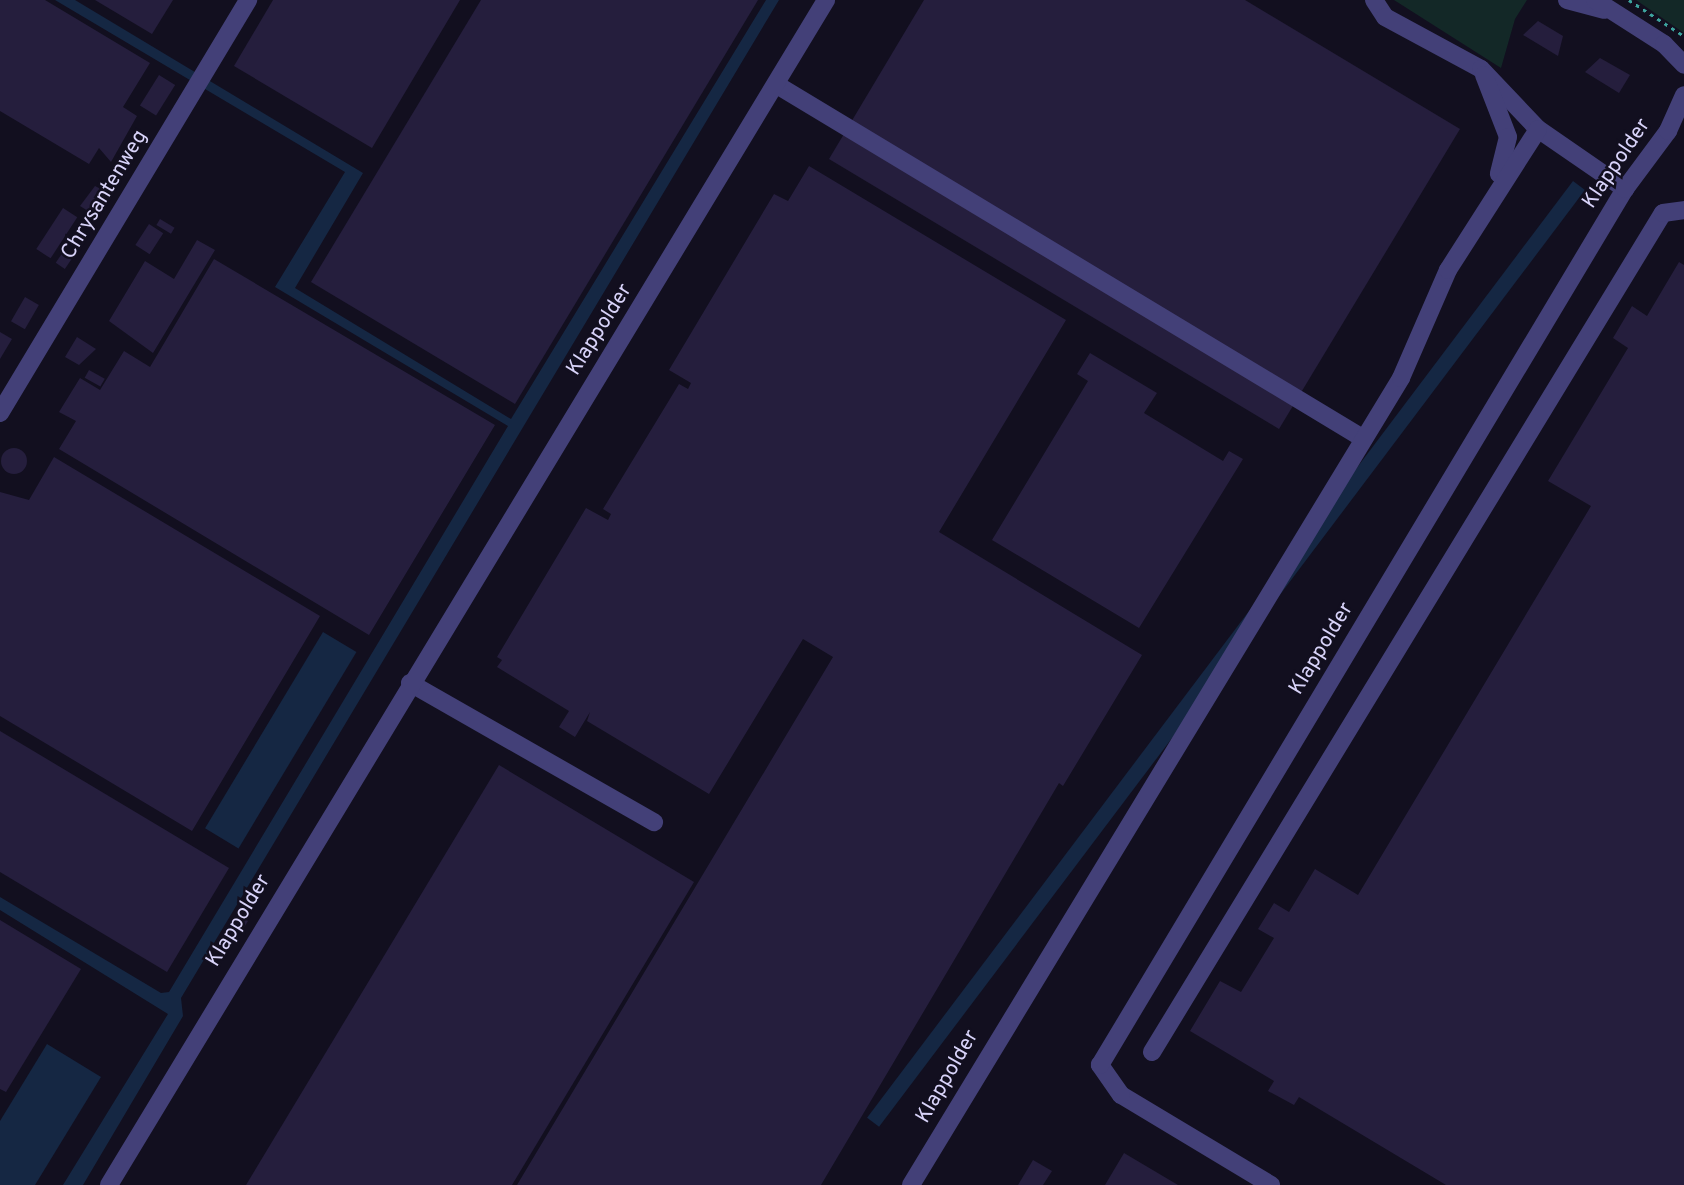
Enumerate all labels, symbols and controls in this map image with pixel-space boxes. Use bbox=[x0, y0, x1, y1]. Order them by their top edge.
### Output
street label: Klappolder bbox=[1578, 114, 1656, 214]
street label: Chrysantenweg bbox=[57, 126, 153, 264]
street label: Klappolder bbox=[562, 280, 638, 380]
street label: Klappolder bbox=[1285, 598, 1359, 700]
street label: Klappolder bbox=[202, 870, 276, 972]
street label: Klappolder bbox=[911, 1026, 985, 1128]

